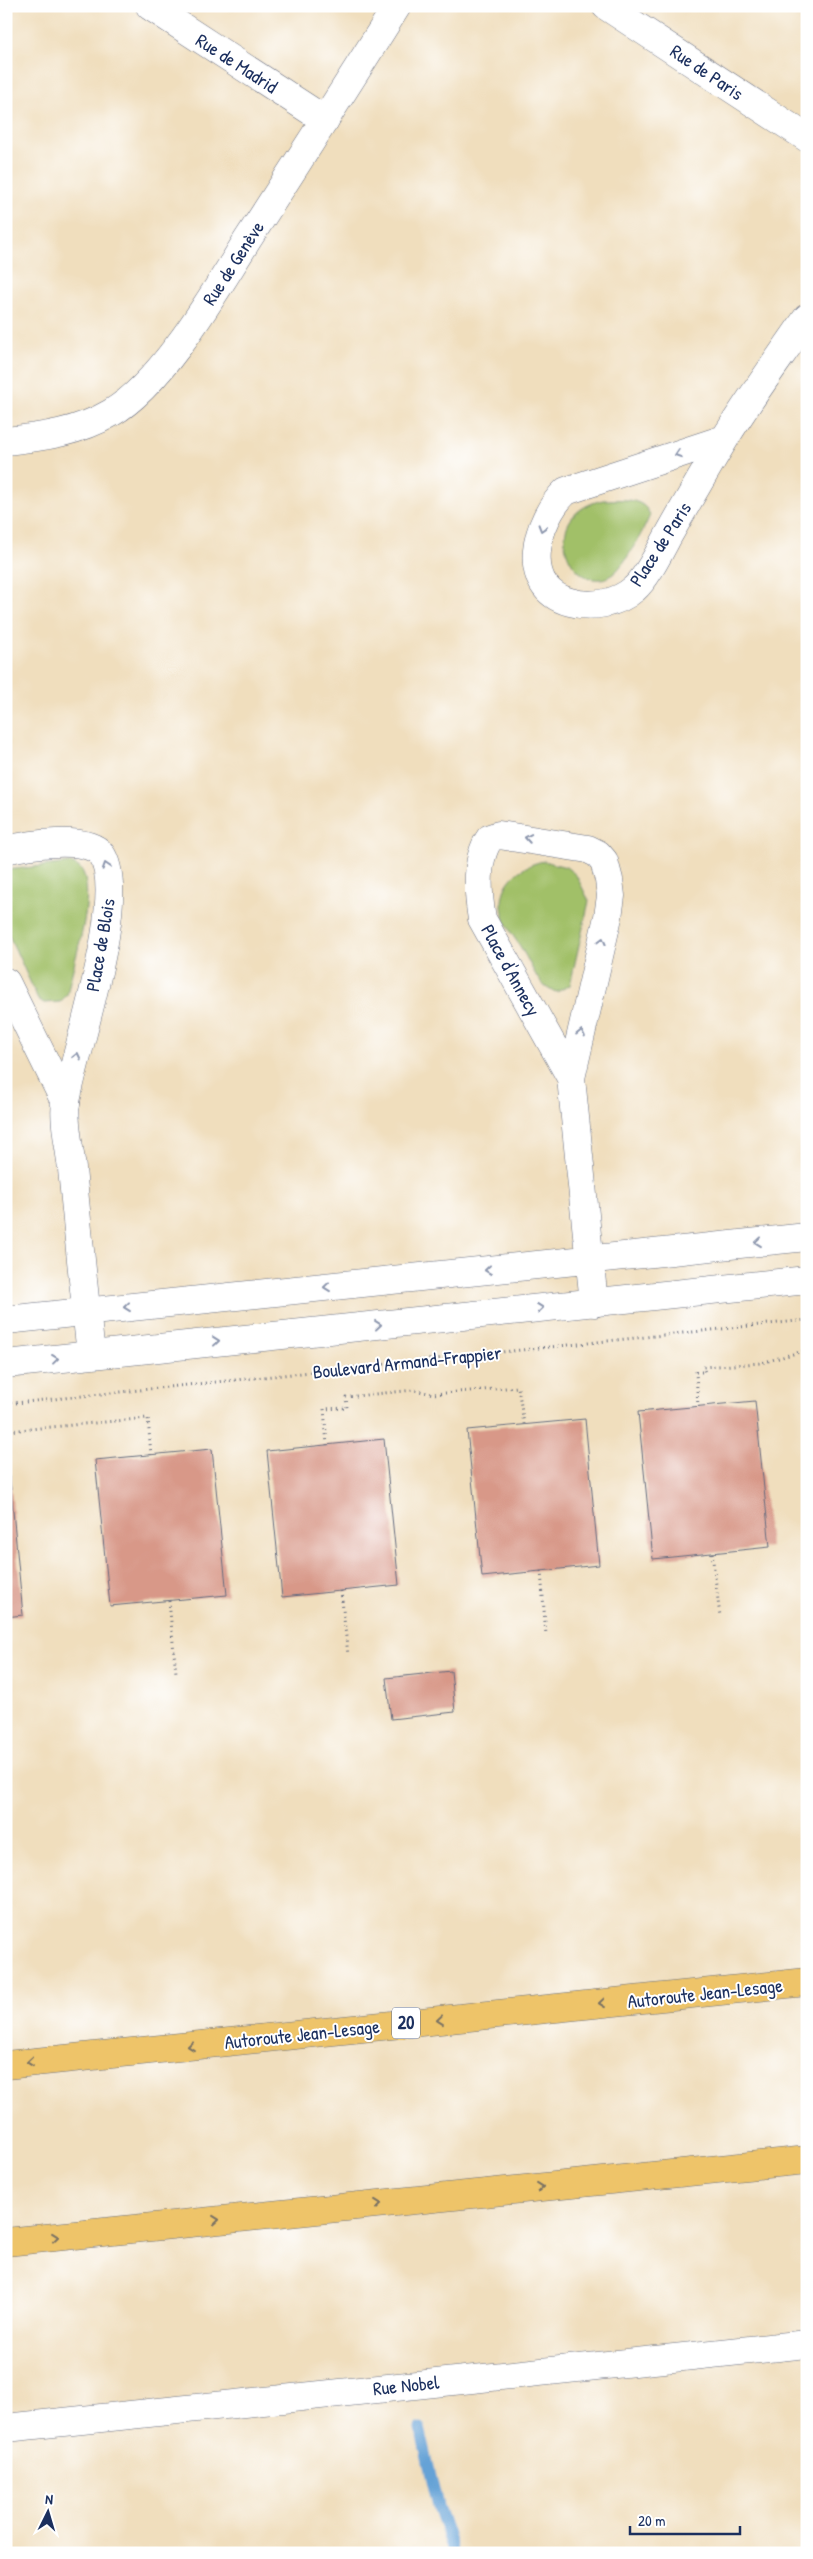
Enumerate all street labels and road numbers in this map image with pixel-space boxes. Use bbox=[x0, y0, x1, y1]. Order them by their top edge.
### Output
street label: Rue de Madrid bbox=[191, 27, 283, 99]
street label: Rue de Paris bbox=[665, 38, 749, 106]
street label: Rue de Genève bbox=[196, 216, 270, 310]
street label: Place de Paris bbox=[623, 497, 697, 591]
street label: Place de Blois bbox=[79, 896, 121, 994]
street label: Place d'Annecy bbox=[475, 920, 547, 1020]
street label: Boulevard Armand-Frappier bbox=[311, 1339, 503, 1385]
street label: Autoroute Jean-Lesage bbox=[626, 1972, 784, 2014]
road number: 20 bbox=[392, 2008, 420, 2039]
street label: Autoroute Jean-Lesage bbox=[223, 2013, 381, 2055]
street label: Rue Nobel bbox=[372, 2369, 441, 2401]

